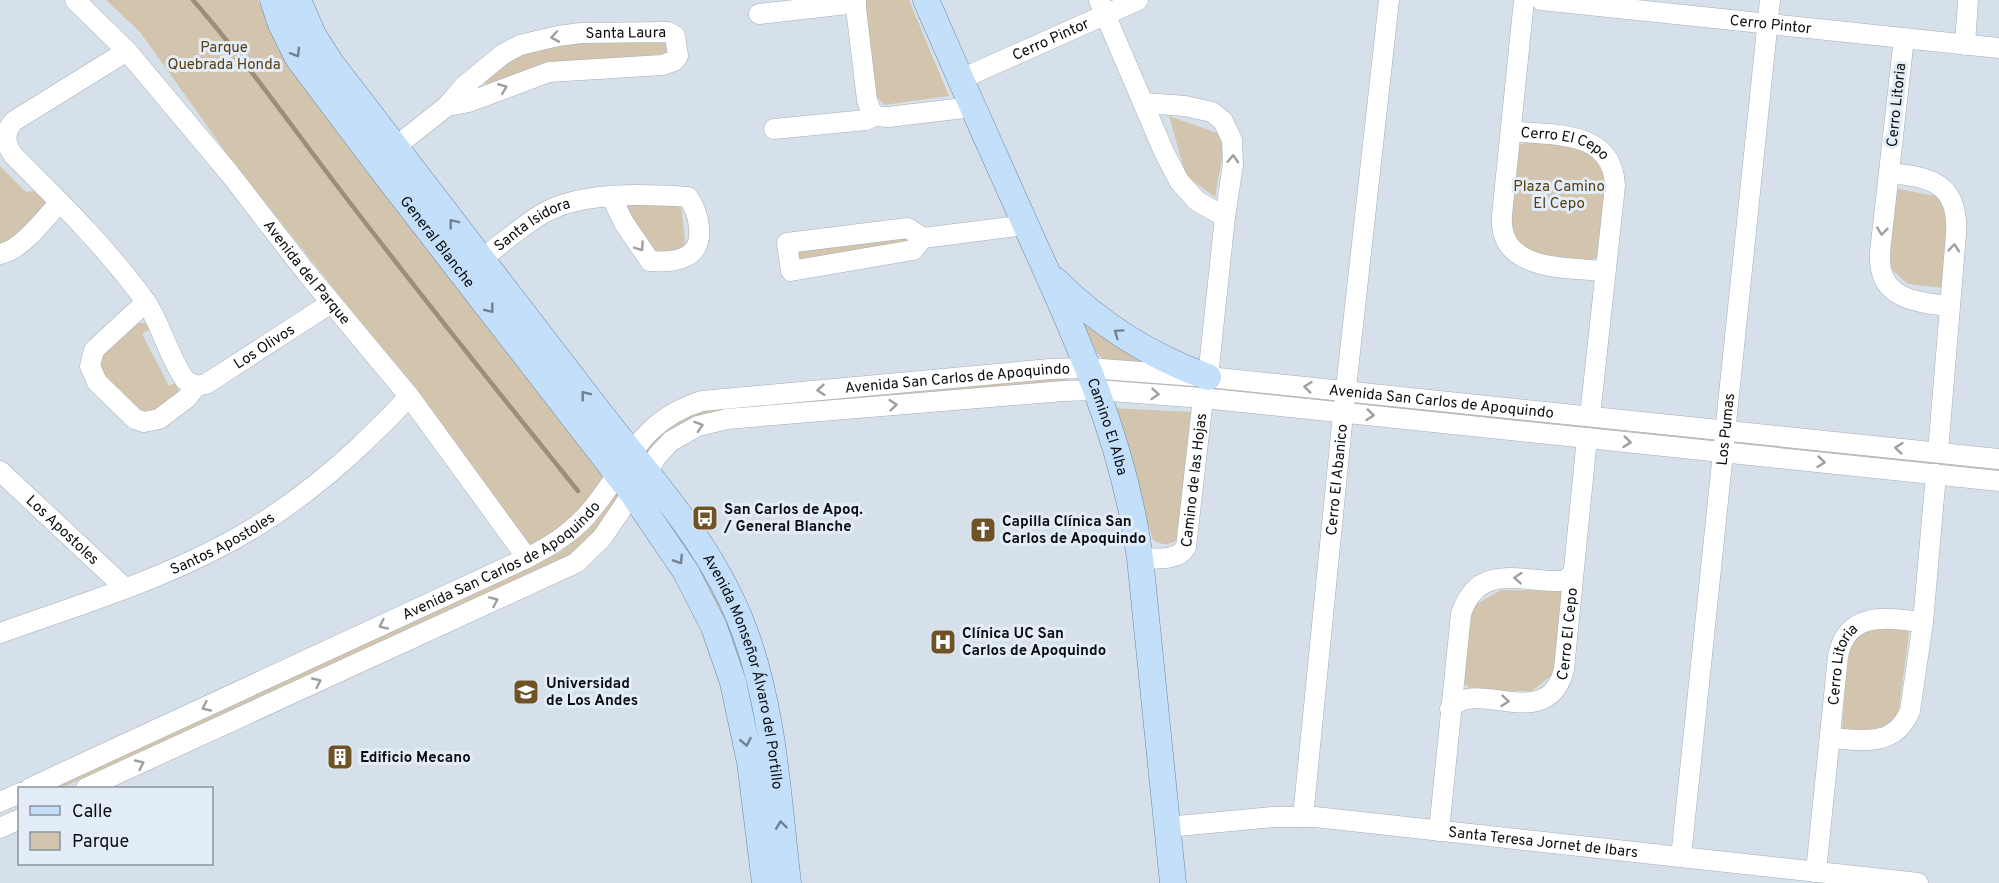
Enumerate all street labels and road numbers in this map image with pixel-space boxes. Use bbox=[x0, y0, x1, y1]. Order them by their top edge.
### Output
street label: Cerro Pintor bbox=[1729, 12, 1813, 39]
street label: Cerro Pintor bbox=[1010, 15, 1093, 66]
street label: Santa Laura bbox=[585, 24, 666, 44]
street label: Cerro Litoria bbox=[1884, 62, 1911, 148]
street label: Cerro El Cepo bbox=[1520, 124, 1613, 165]
street label: General Blanche bbox=[395, 193, 478, 292]
street label: Santa Isidora bbox=[491, 195, 573, 257]
street label: Avenida del Parque bbox=[258, 217, 354, 329]
street label: Los Olivos bbox=[231, 321, 299, 374]
street label: Avenida San Carlos de Apoquindo bbox=[844, 360, 1070, 399]
street label: Camino El Alba bbox=[1082, 376, 1131, 478]
street label: Avenida San Carlos de Apoquindo bbox=[1328, 382, 1555, 424]
street label: Los Pumas bbox=[1714, 392, 1740, 467]
street label: Camino de las Hojas bbox=[1178, 412, 1212, 548]
street label: Cerro El Abanico bbox=[1323, 423, 1353, 537]
street label: Los Apostoles bbox=[21, 492, 102, 570]
street label: Avenida San Carlos de Apoquindo bbox=[400, 498, 605, 625]
street label: Santos Apostoles bbox=[168, 509, 279, 580]
street label: Avenida Monseñor Álvaro del Portillo bbox=[697, 551, 786, 790]
street label: Cerro El Cepo bbox=[1553, 587, 1583, 683]
street label: Cerro Litoria bbox=[1825, 620, 1862, 706]
street label: Santa Teresa Jornet de Ibars bbox=[1447, 824, 1639, 863]

